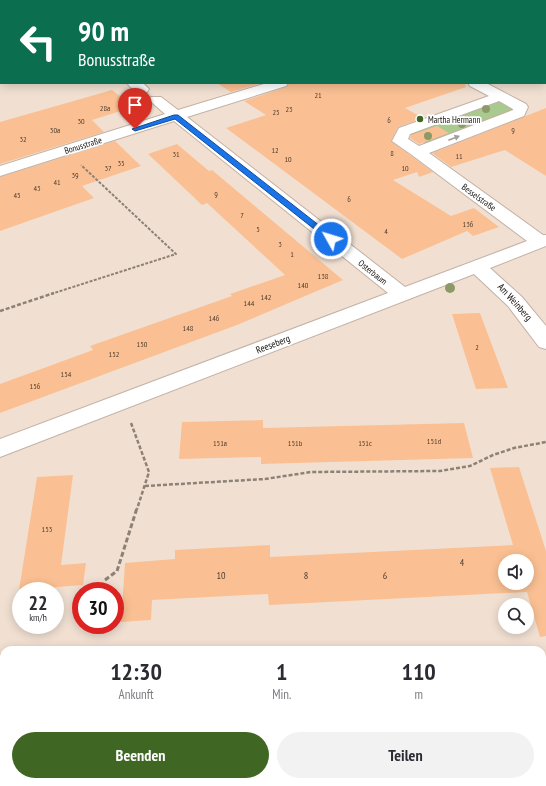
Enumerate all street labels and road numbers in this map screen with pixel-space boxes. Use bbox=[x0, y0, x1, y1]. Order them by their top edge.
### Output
street label: Bonusstraße bbox=[63, 134, 103, 156]
street label: Besselstraße bbox=[460, 181, 498, 213]
street label: Osterbaum bbox=[356, 257, 390, 287]
street label: Am Weinberg bbox=[495, 281, 535, 323]
street label: Reeseberg bbox=[254, 332, 292, 356]

